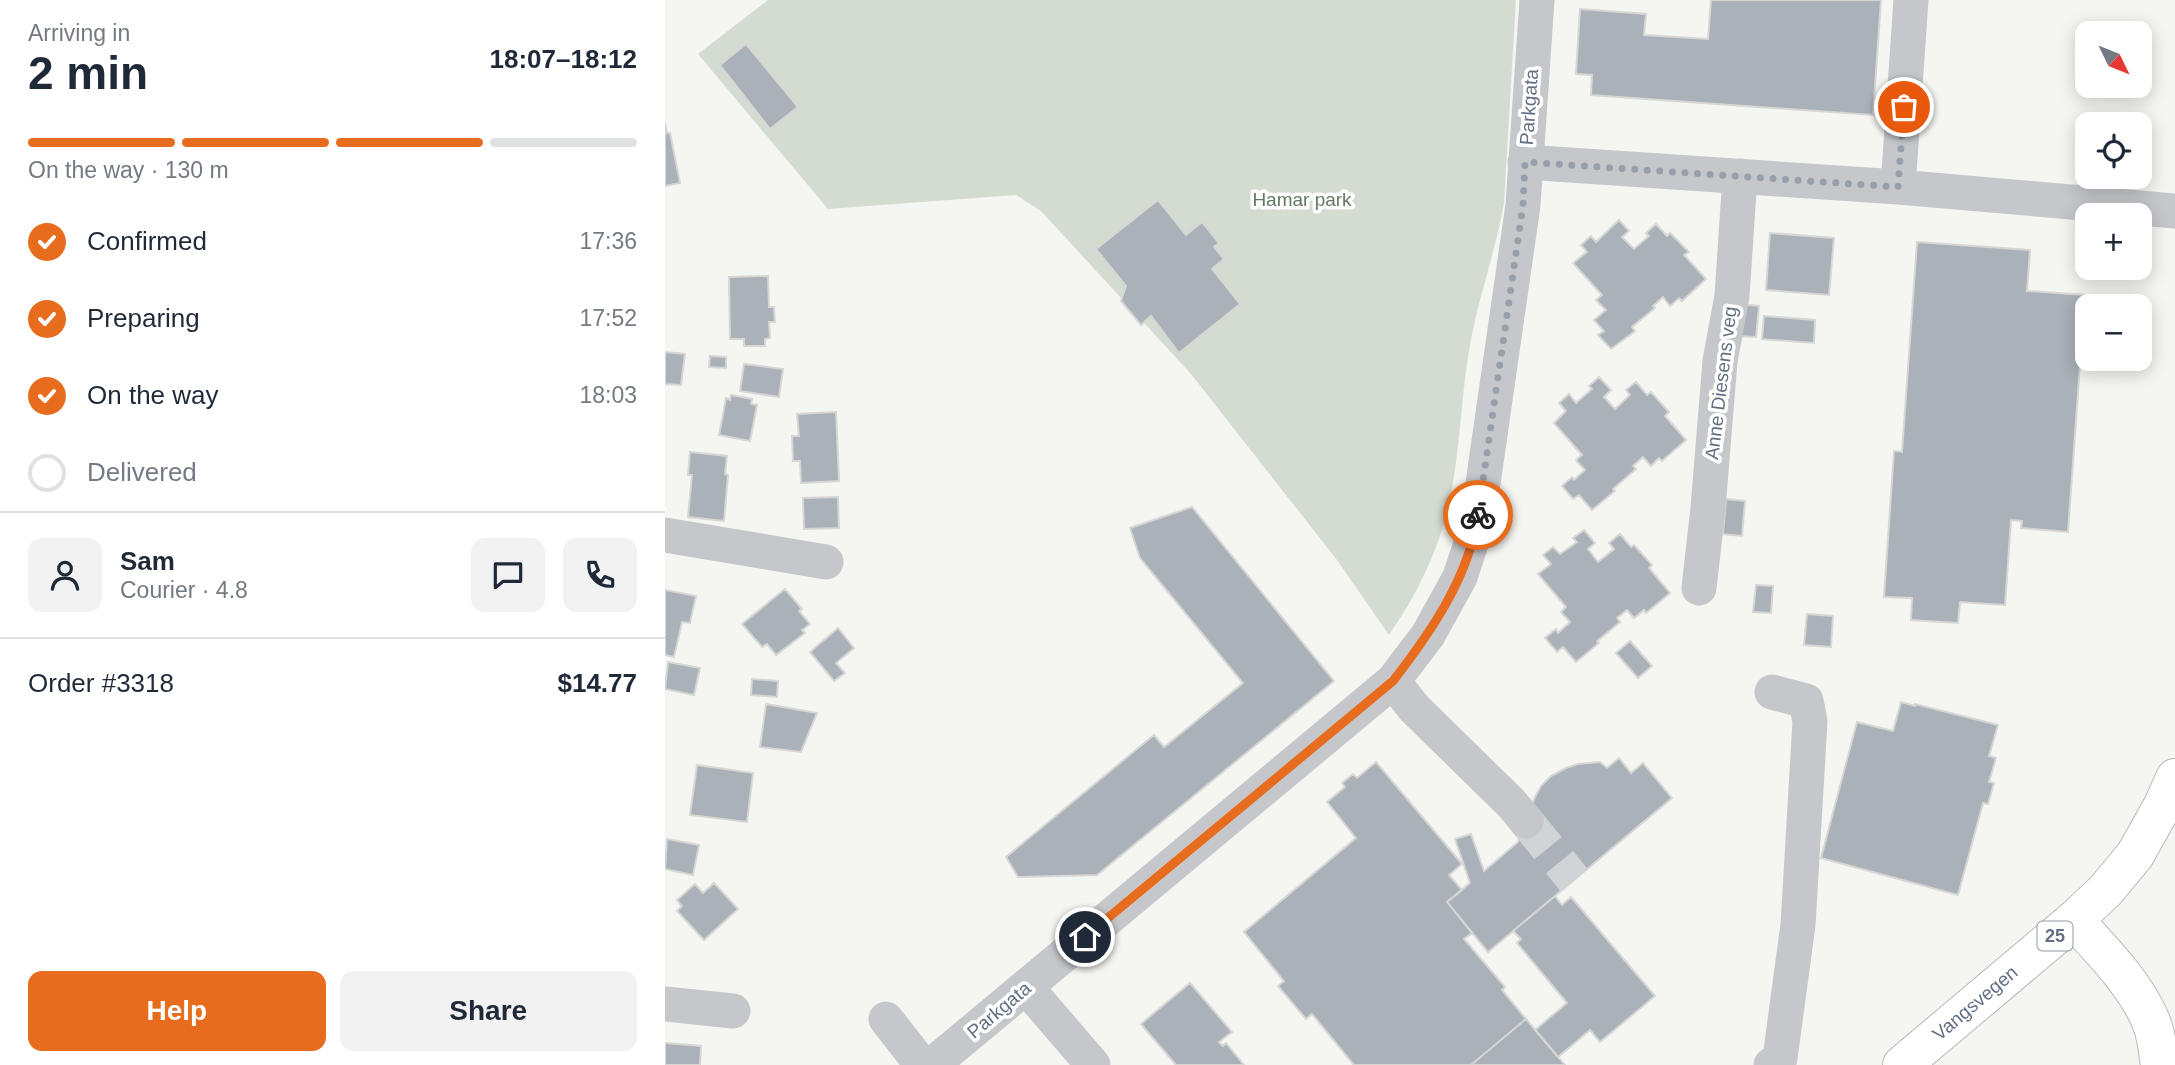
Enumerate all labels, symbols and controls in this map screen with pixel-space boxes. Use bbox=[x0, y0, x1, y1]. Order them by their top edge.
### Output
text: Arriving in bbox=[28, 20, 130, 46]
north arrow bbox=[2075, 21, 2153, 98]
map controls bbox=[2075, 21, 2152, 371]
text: 18:07–18:12 bbox=[490, 44, 637, 74]
text: 2 min bbox=[28, 47, 148, 99]
street label: Parkgata bbox=[1516, 68, 1542, 146]
pin bbox=[1874, 77, 1934, 137]
icon: bag bbox=[1885, 88, 1923, 126]
button: locate bbox=[2075, 112, 2152, 189]
text: On the way · 130 m bbox=[28, 157, 229, 183]
park label: Hamar park bbox=[1252, 189, 1352, 210]
button: + bbox=[2075, 203, 2152, 280]
icon: check bbox=[28, 223, 66, 261]
text: Confirmed bbox=[87, 226, 207, 256]
text: 17:36 bbox=[579, 228, 637, 254]
button: − bbox=[2075, 294, 2152, 371]
icon: check bbox=[28, 300, 66, 338]
text: Preparing bbox=[87, 303, 200, 333]
text: 17:52 bbox=[579, 305, 637, 331]
street label: Anne Diesens veg bbox=[1701, 305, 1741, 461]
icon: check bbox=[28, 377, 66, 415]
text: On the way bbox=[87, 380, 219, 410]
text: 18:03 bbox=[579, 382, 637, 408]
text: Delivered bbox=[87, 457, 197, 487]
courier bbox=[1443, 480, 1513, 550]
icon: bike bbox=[1459, 496, 1497, 534]
button: person bbox=[28, 538, 102, 612]
button: chat bbox=[471, 538, 545, 612]
button: phone bbox=[563, 538, 637, 612]
text: Sam bbox=[120, 546, 175, 576]
text: Courier · 4.8 bbox=[120, 577, 248, 603]
text: Order #3318 bbox=[28, 668, 174, 698]
text: $14.77 bbox=[557, 668, 637, 698]
pin bbox=[1055, 907, 1115, 967]
icon: home bbox=[1066, 918, 1104, 956]
road number: 25 bbox=[2037, 922, 2073, 951]
street label: Vangsvegen bbox=[1928, 961, 2022, 1045]
button: Help bbox=[28, 971, 326, 1051]
button: Share bbox=[340, 971, 637, 1051]
street label: Parkgata bbox=[963, 977, 1035, 1042]

